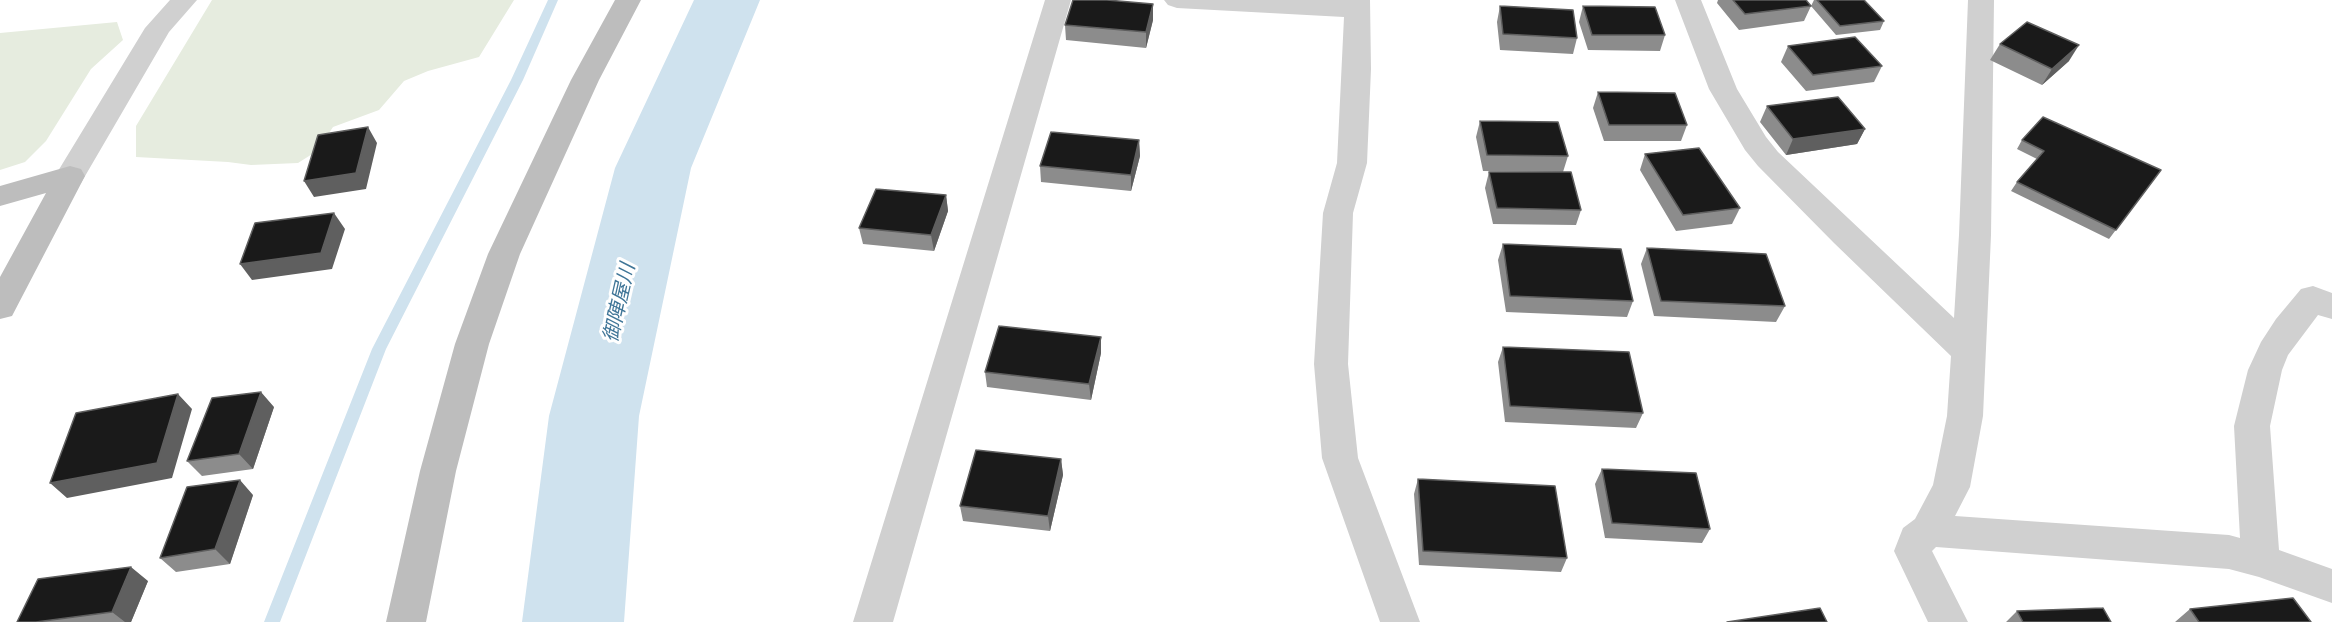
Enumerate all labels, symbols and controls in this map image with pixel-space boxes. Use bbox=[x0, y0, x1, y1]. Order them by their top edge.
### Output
water label: 御陣屋川 bbox=[599, 261, 641, 345]

